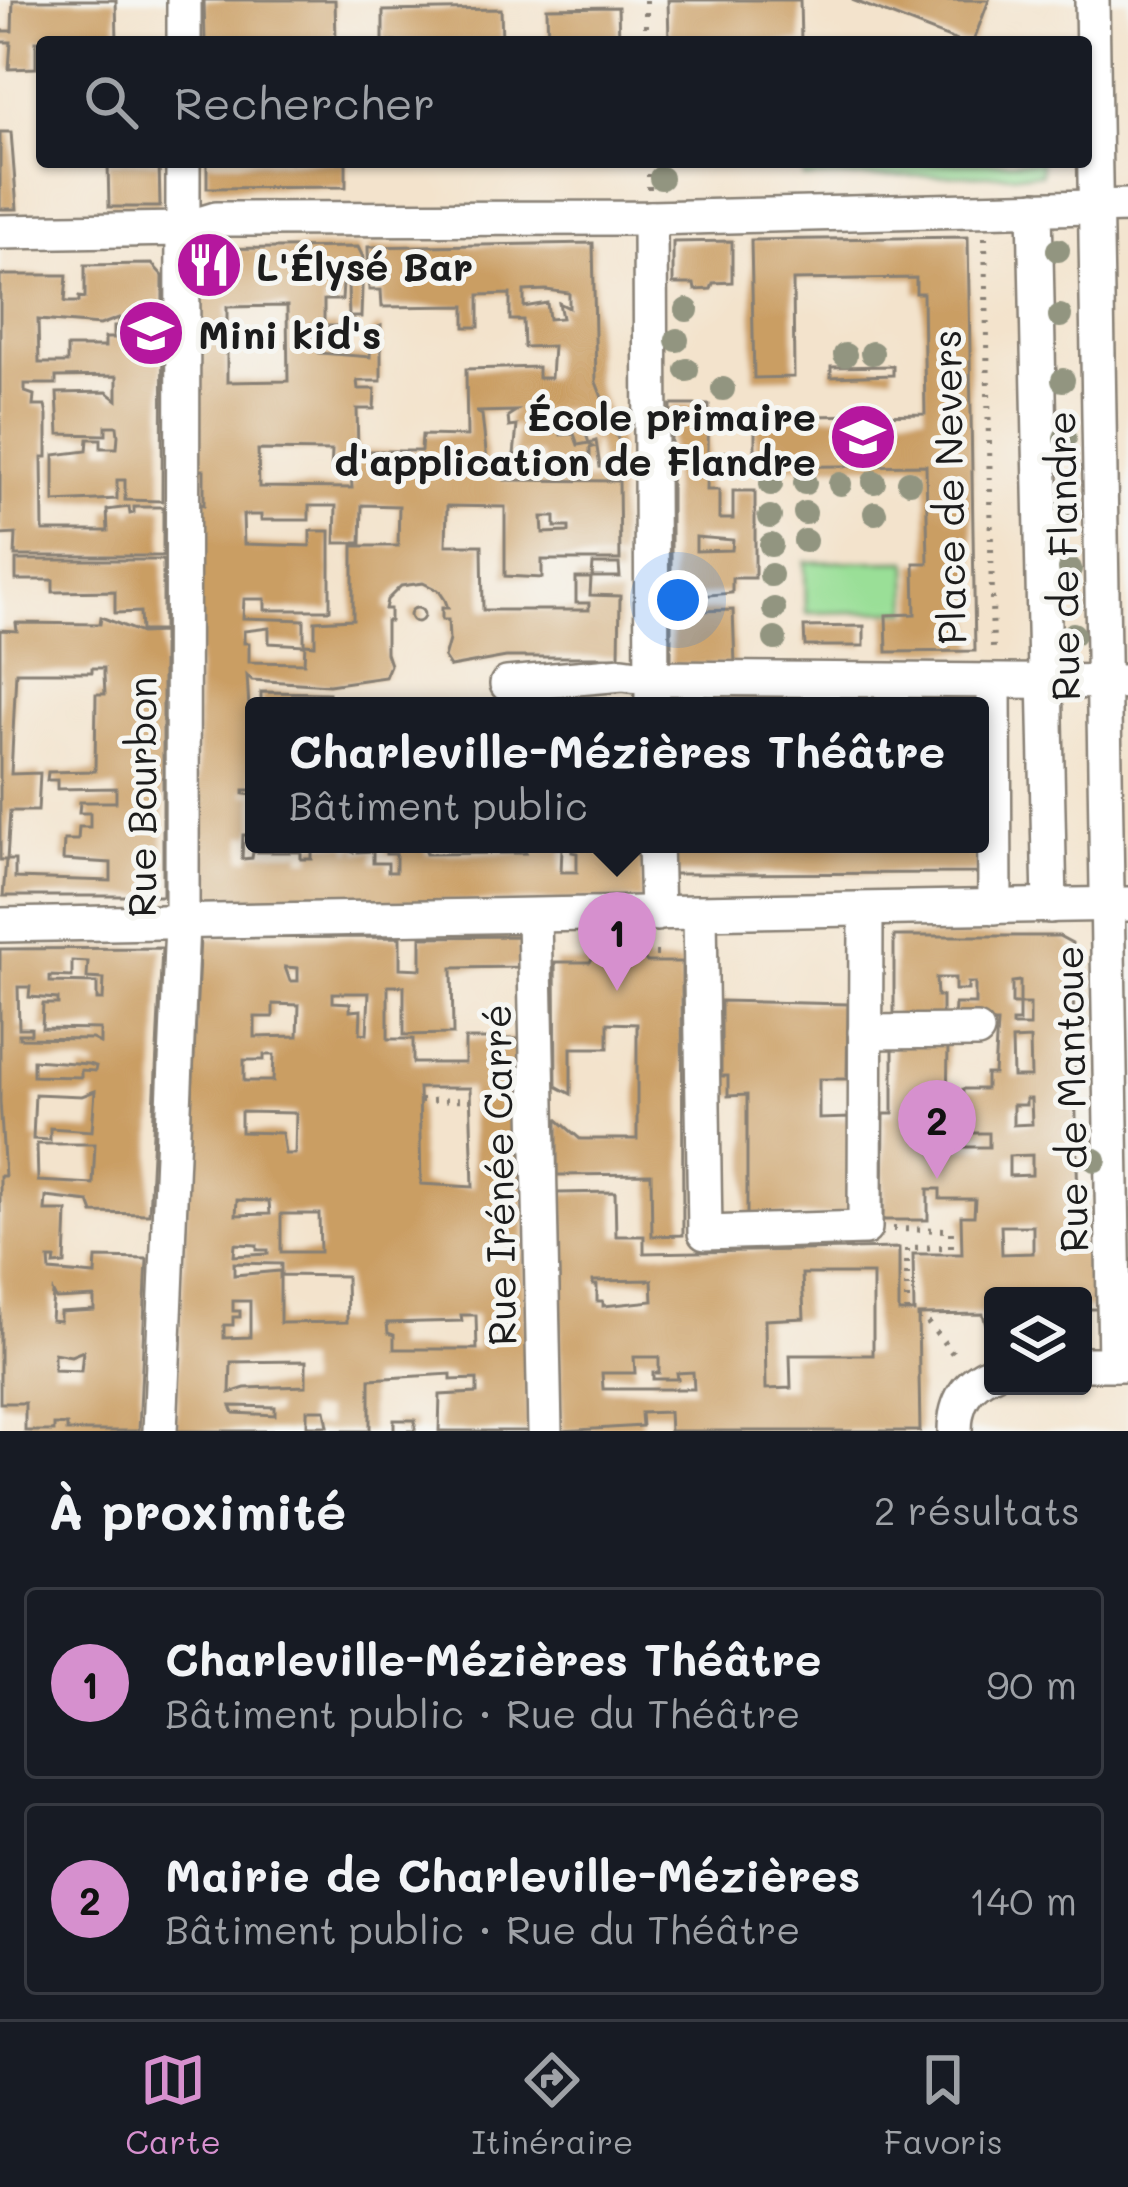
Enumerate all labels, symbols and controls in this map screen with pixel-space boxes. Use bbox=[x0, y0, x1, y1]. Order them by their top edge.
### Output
search box bbox=[36, 36, 1092, 168]
icon: search bbox=[78, 69, 144, 135]
text: Rechercher bbox=[174, 73, 435, 131]
restaurant icon: L'Élysé Bar bbox=[174, 230, 244, 300]
place label: L'Élysé Bar bbox=[256, 240, 473, 291]
school or university icon: Mini kid's bbox=[116, 298, 186, 368]
place label: Mini kid's bbox=[198, 308, 381, 359]
street label: Place de Nevers bbox=[920, 329, 976, 645]
place label: École primaire d'application de Flandre bbox=[334, 390, 816, 486]
school or university icon: École primaire d'application de Flandre bbox=[828, 402, 898, 472]
street label: Rue de Flandre bbox=[1034, 410, 1090, 702]
your location bbox=[648, 570, 708, 630]
street label: Rue Bourbon bbox=[115, 677, 166, 917]
popup bbox=[245, 697, 989, 853]
text: Charleville-Mézières Théâtre bbox=[289, 721, 945, 779]
text: Bâtiment public bbox=[289, 779, 588, 830]
pin: 1 bbox=[578, 892, 656, 991]
street label: Rue de Mantoue bbox=[1042, 945, 1098, 1253]
street label: Rue Irénée Carré bbox=[470, 1004, 526, 1346]
pin: 2 bbox=[898, 1080, 976, 1179]
map controls bbox=[984, 1287, 1092, 1395]
button: layers bbox=[984, 1287, 1092, 1395]
text: À proximité bbox=[48, 1476, 346, 1543]
text: 2 résultats bbox=[874, 1484, 1080, 1535]
text: Charleville-Mézières Théâtre bbox=[165, 1629, 822, 1687]
text: 1 bbox=[81, 1658, 99, 1709]
text: 90 m bbox=[986, 1658, 1077, 1709]
text: Bâtiment public · Rue du Théâtre bbox=[165, 1687, 800, 1738]
text: Mairie de Charleville-Mézières bbox=[165, 1845, 860, 1903]
text: 2 bbox=[79, 1874, 101, 1925]
text: 140 m bbox=[969, 1874, 1077, 1925]
text: Bâtiment public · Rue du Théâtre bbox=[165, 1903, 800, 1954]
tab: Carte bbox=[125, 2047, 221, 2162]
tab: Itinéraire bbox=[471, 2047, 633, 2162]
tab: Favoris bbox=[884, 2047, 1003, 2162]

